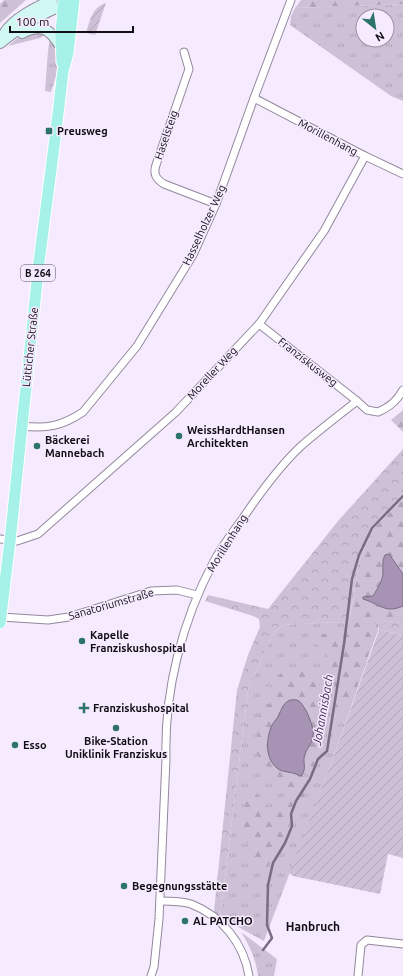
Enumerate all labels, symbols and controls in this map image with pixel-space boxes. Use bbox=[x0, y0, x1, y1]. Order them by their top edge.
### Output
scale bar bbox=[10, 8, 133, 34]
north arrow bbox=[355, 8, 395, 48]
text: 100 m bbox=[16, 15, 49, 28]
text: N bbox=[373, 29, 387, 44]
street label: Haselsteig bbox=[152, 109, 180, 161]
street label: Morillenhang bbox=[296, 116, 360, 158]
place label: Preusweg bbox=[57, 125, 108, 137]
marker: Preusweg bbox=[44, 126, 54, 136]
street label: Hasselholzer Weg bbox=[180, 183, 228, 267]
road number: B 264 bbox=[21, 265, 55, 281]
street label: Lütticher Straße bbox=[20, 307, 40, 387]
street label: Franziskusweg bbox=[276, 335, 340, 389]
street label: Moreller Weg bbox=[185, 344, 239, 402]
place label: WeissHardtHansen Architekten bbox=[187, 424, 285, 449]
marker: WeissHardtHansen Architekten bbox=[174, 431, 184, 441]
place label: Bäckerei Mannebach bbox=[45, 434, 104, 459]
marker: Bäckerei Mannebach bbox=[32, 441, 42, 451]
street label: Morillenhang bbox=[205, 512, 249, 574]
street label: Sanatoriumstraße bbox=[67, 586, 155, 622]
place label: Kapelle Franziskushospital bbox=[90, 629, 187, 654]
marker: Kapelle Franziskushospital bbox=[77, 636, 87, 646]
water label: Johannisbach bbox=[310, 673, 335, 747]
marker: Franziskushospital bbox=[78, 702, 90, 714]
place label: Franziskushospital bbox=[93, 702, 190, 714]
marker: Bike-Station Uniklinik Franziskus bbox=[111, 723, 121, 733]
place label: Bike-Station Uniklinik Franziskus bbox=[65, 735, 167, 760]
place label: Esso bbox=[23, 739, 47, 751]
marker: Esso bbox=[10, 740, 20, 750]
place label: Begegnungsstätte bbox=[132, 880, 227, 892]
marker: Begegnungsstätte bbox=[119, 881, 129, 891]
place label: AL PATCHO bbox=[193, 915, 253, 927]
marker: AL PATCHO bbox=[180, 916, 190, 926]
district label: Hanbruch bbox=[286, 920, 340, 933]

